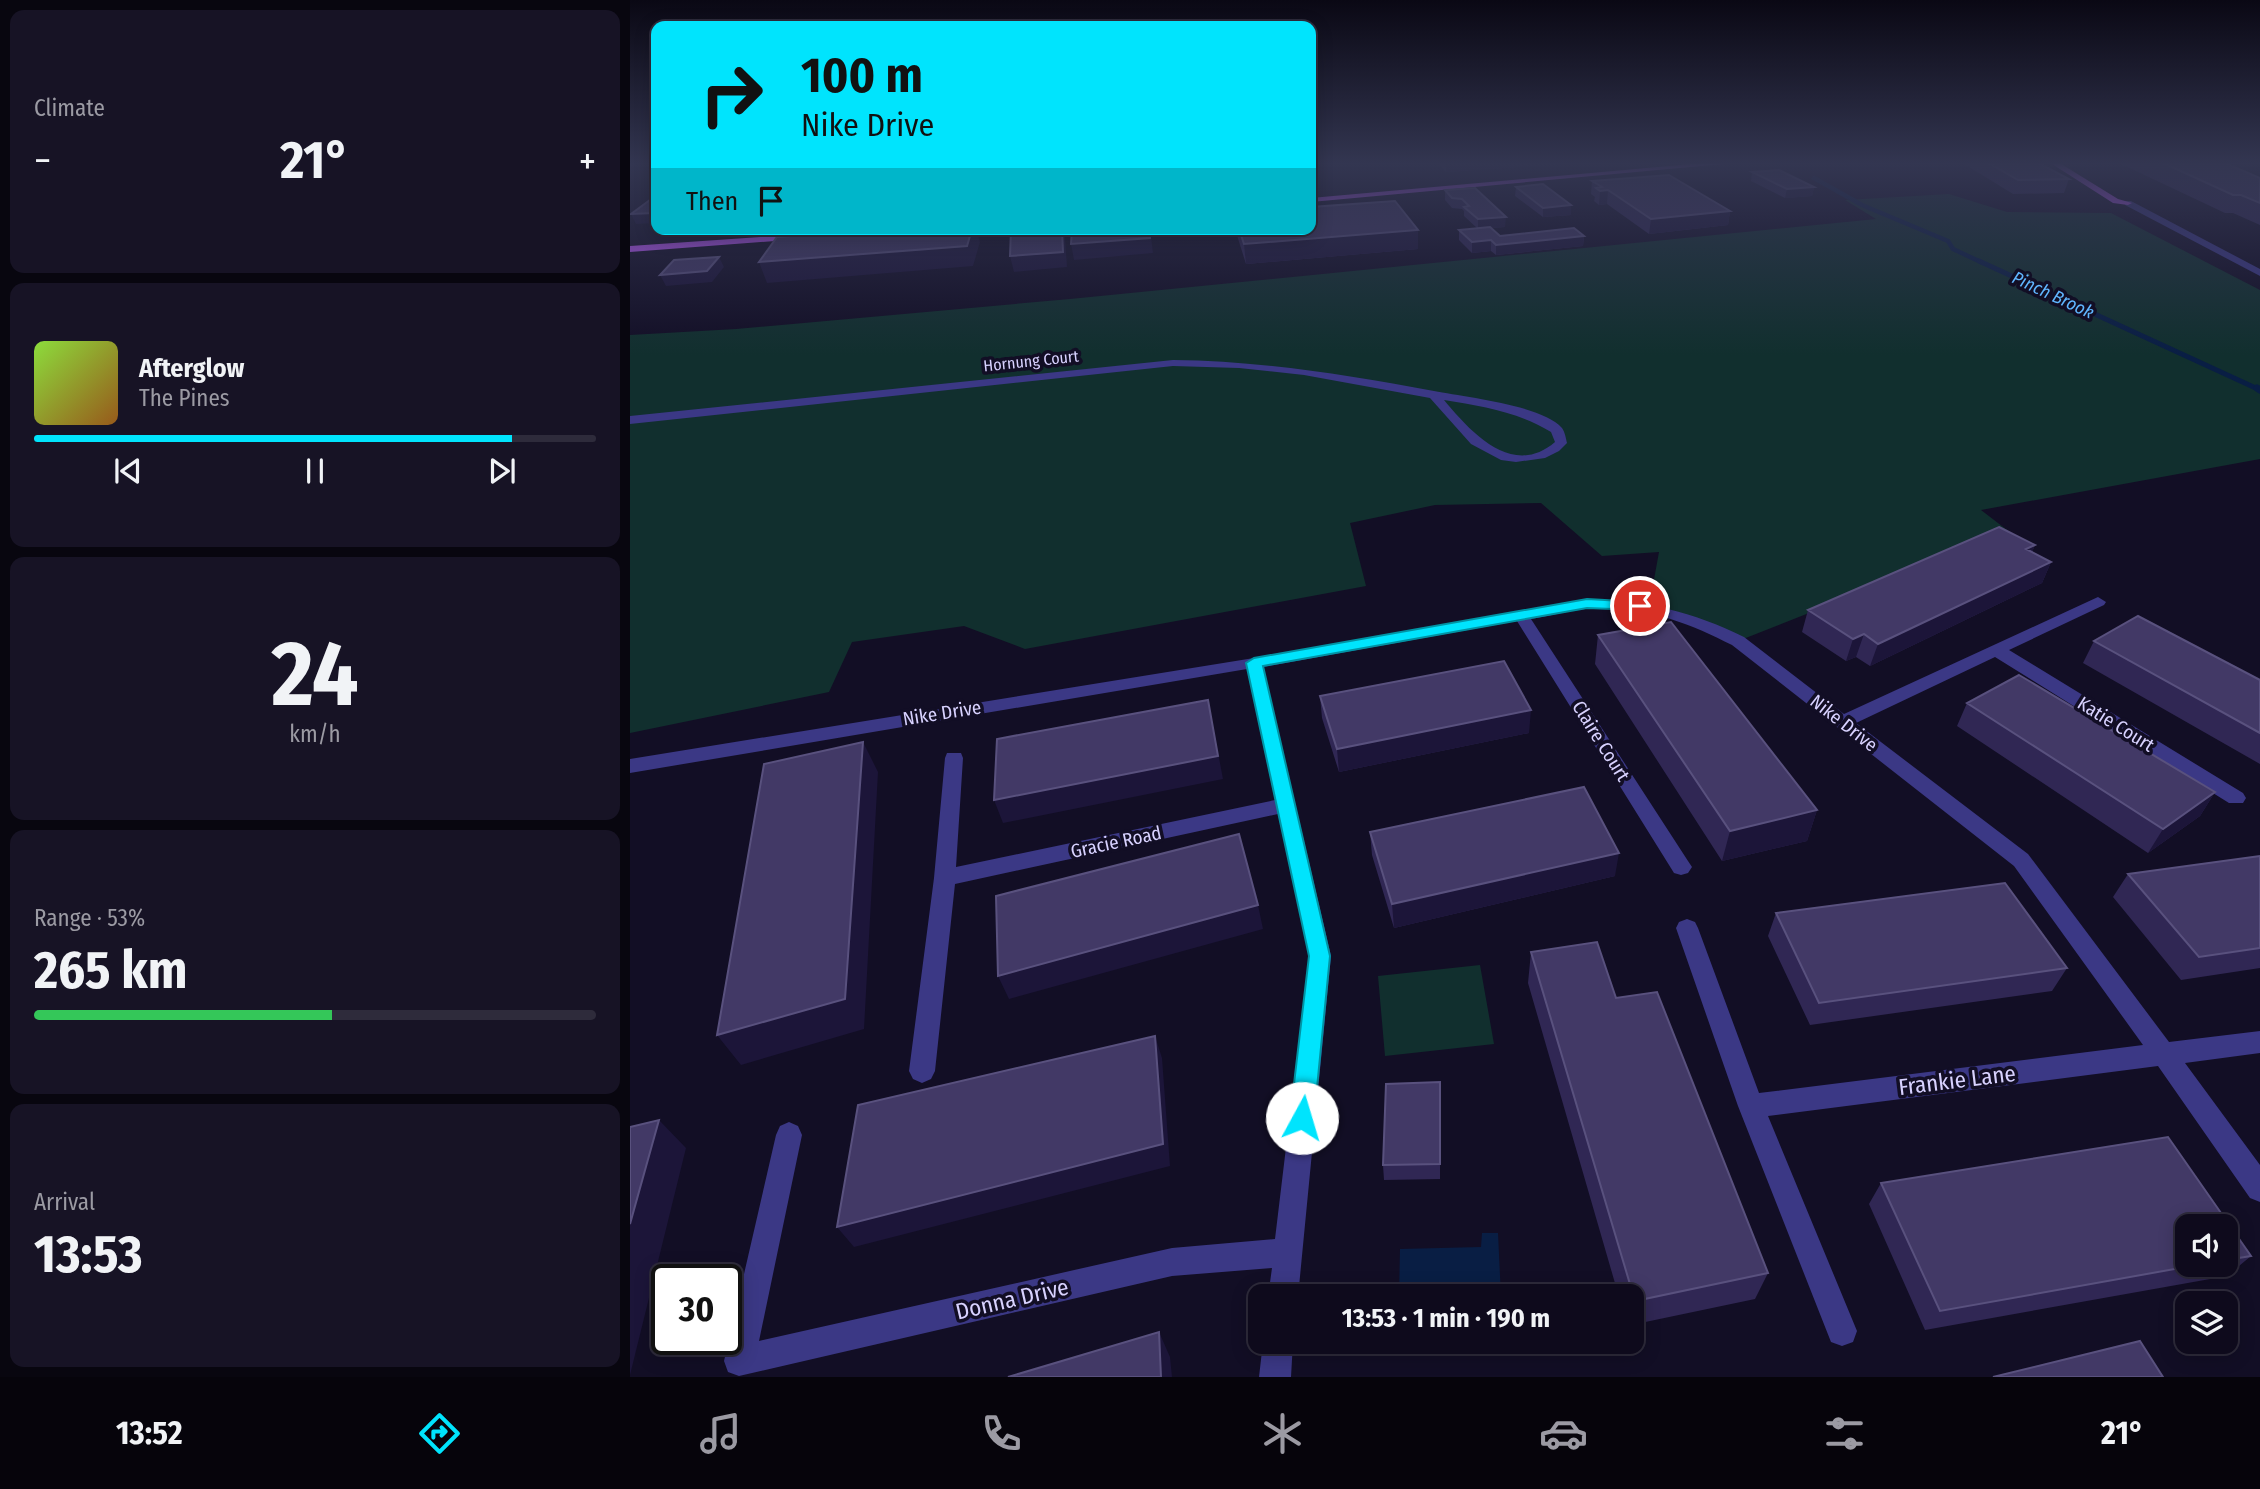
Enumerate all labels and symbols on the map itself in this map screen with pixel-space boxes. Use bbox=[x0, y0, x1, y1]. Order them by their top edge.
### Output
water label: Pinch Brook bbox=[2009, 266, 2098, 324]
street label: Hornung Court bbox=[982, 346, 1080, 375]
pin bbox=[1610, 576, 1670, 636]
street label: Nike Drive bbox=[1806, 690, 1882, 756]
street label: Katie Court bbox=[2073, 691, 2159, 757]
street label: Nike Drive bbox=[901, 695, 983, 731]
street label: Claire Court bbox=[1567, 697, 1635, 786]
street label: Gracie Road bbox=[1068, 821, 1164, 863]
street label: Frankie Lane bbox=[1897, 1059, 2017, 1101]
position arrow bbox=[1265, 1081, 1339, 1155]
speed limit sign: 30 bbox=[651, 1264, 742, 1355]
street label: Donna Drive bbox=[953, 1272, 1071, 1326]

